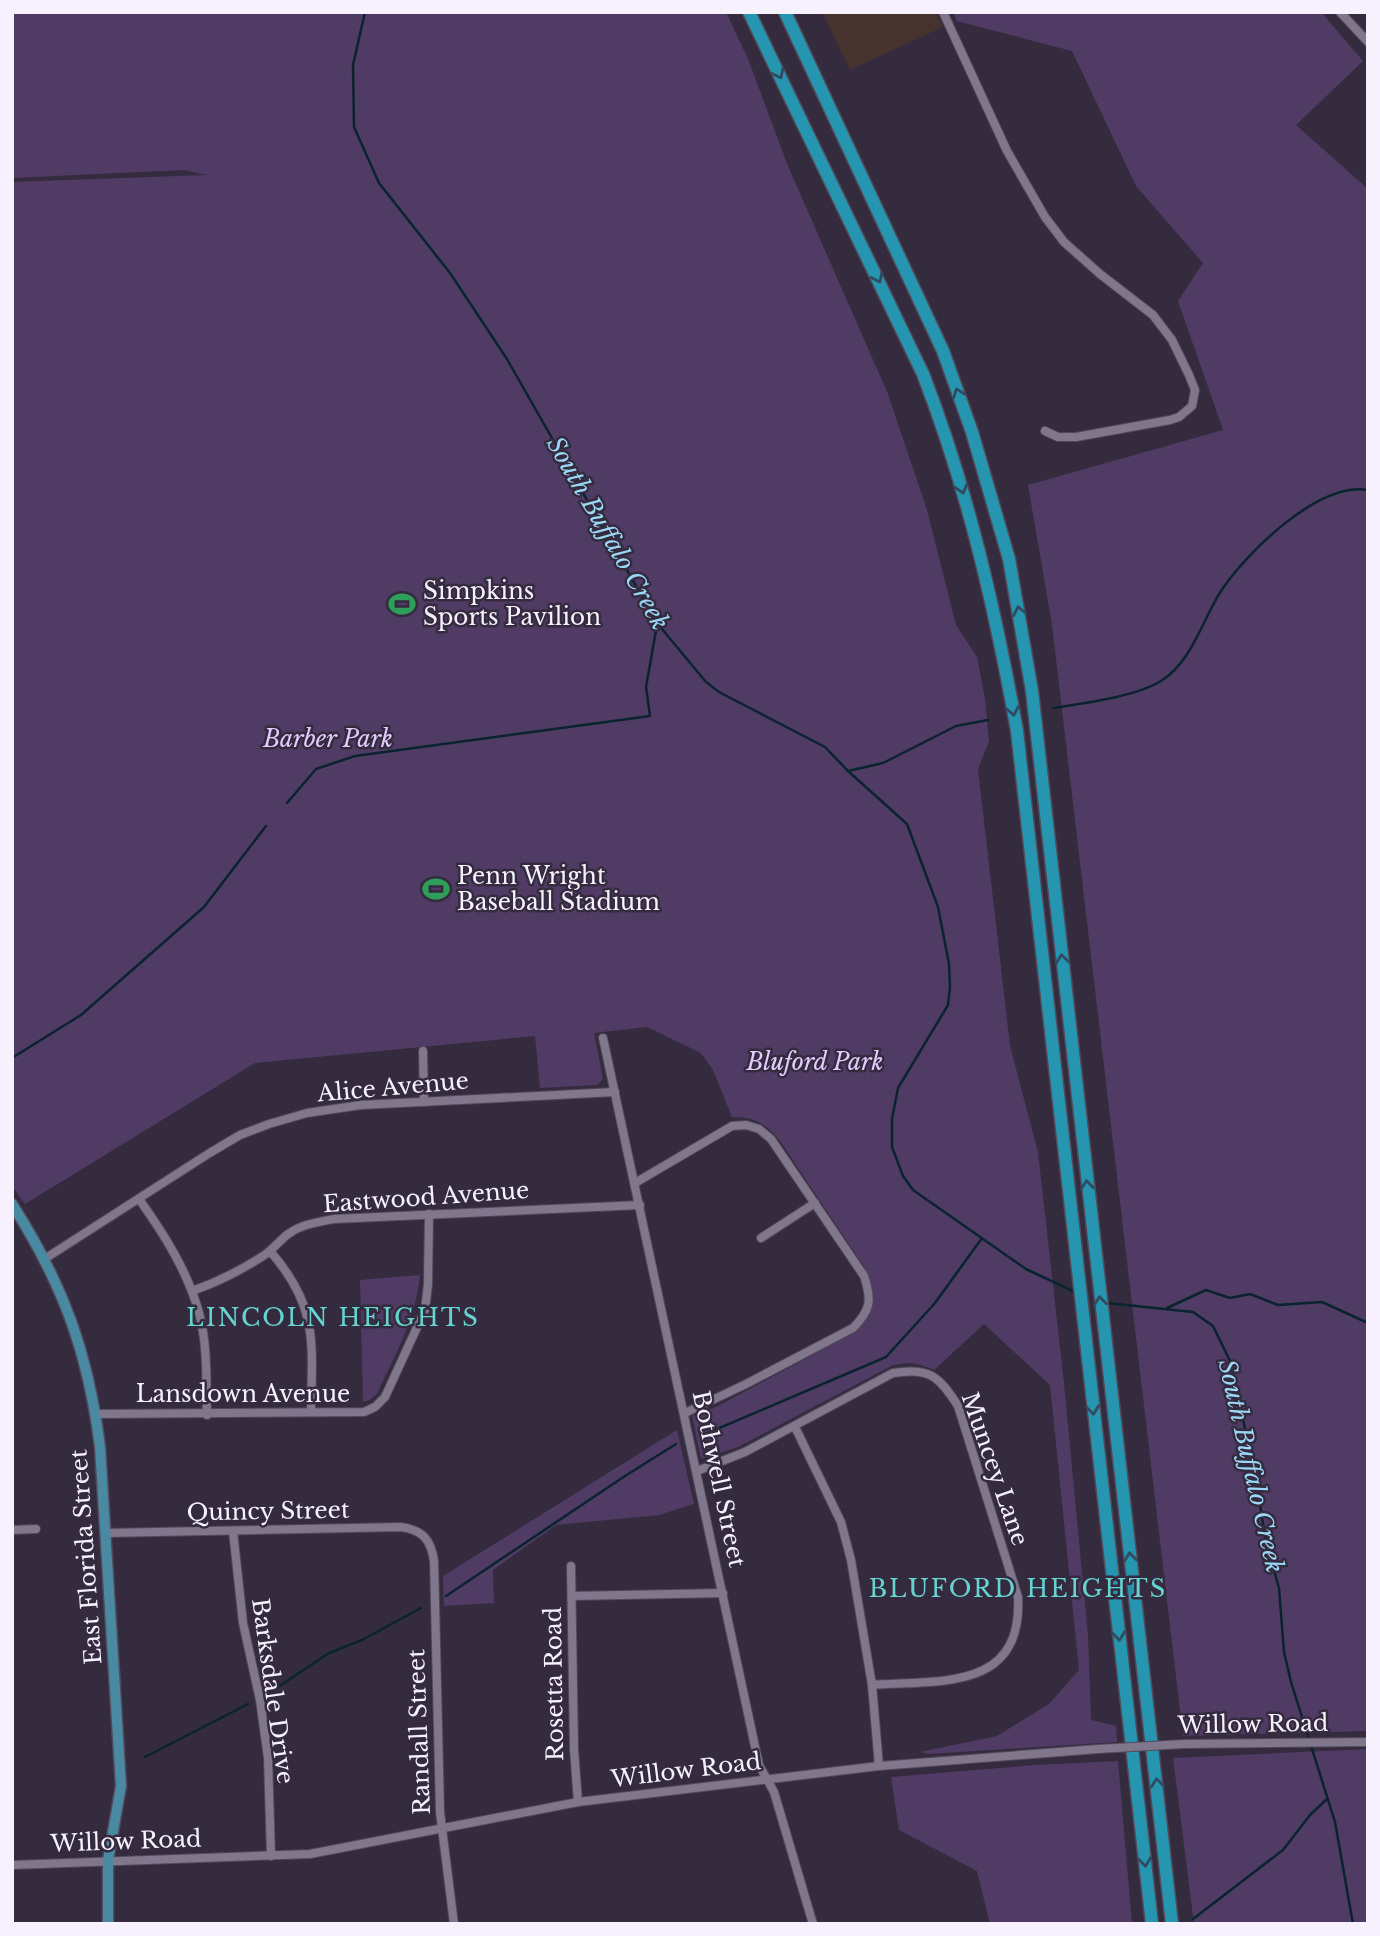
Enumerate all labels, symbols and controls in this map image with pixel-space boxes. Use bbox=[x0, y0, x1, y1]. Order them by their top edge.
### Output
one-way arrow bbox=[771, 67, 785, 79]
one-way arrow bbox=[870, 271, 884, 283]
one-way arrow bbox=[952, 387, 966, 399]
water label: South Buffalo Creek bbox=[541, 431, 675, 635]
one-way arrow bbox=[954, 483, 969, 495]
place label: Simpkins Sports Pavilion bbox=[423, 577, 601, 631]
sports icon: Simpkins Sports Pavilion bbox=[387, 589, 417, 619]
one-way arrow bbox=[1012, 606, 1027, 618]
one-way arrow bbox=[1005, 705, 1020, 717]
park label: Barber Park bbox=[262, 725, 393, 753]
place label: Penn Wright Baseball Stadium bbox=[457, 862, 660, 916]
sports icon: Penn Wright Baseball Stadium bbox=[421, 874, 451, 904]
one-way arrow bbox=[1055, 953, 1070, 964]
park label: Bluford Park bbox=[746, 1048, 883, 1076]
street label: Alice Avenue bbox=[315, 1066, 470, 1108]
street label: Eastwood Avenue bbox=[322, 1176, 530, 1218]
one-way arrow bbox=[1080, 1179, 1095, 1191]
one-way arrow bbox=[1093, 1295, 1108, 1307]
district label: LINCOLN HEIGHTS bbox=[186, 1303, 480, 1332]
water label: South Buffalo Creek bbox=[1212, 1356, 1290, 1576]
street label: Lansdown Avenue bbox=[136, 1380, 350, 1408]
street label: Bothwell Street bbox=[687, 1388, 751, 1570]
street label: Muncey Lane bbox=[956, 1389, 1034, 1549]
one-way arrow bbox=[1085, 1405, 1100, 1416]
street label: East Florida Street bbox=[64, 1448, 107, 1666]
street label: Quincy Street bbox=[186, 1496, 350, 1526]
one-way arrow bbox=[1123, 1551, 1138, 1563]
district label: BLUFORD HEIGHTS bbox=[869, 1574, 1167, 1603]
street label: Barksdale Drive bbox=[246, 1596, 300, 1786]
street label: Rosetta Road bbox=[539, 1607, 569, 1761]
one-way arrow bbox=[1111, 1631, 1126, 1642]
street label: Randall Street bbox=[402, 1648, 436, 1815]
street label: Willow Road bbox=[1176, 1709, 1329, 1739]
street label: Willow Road bbox=[608, 1747, 763, 1793]
one-way arrow bbox=[1149, 1777, 1164, 1789]
street label: Willow Road bbox=[49, 1824, 202, 1858]
one-way arrow bbox=[1138, 1856, 1153, 1868]

